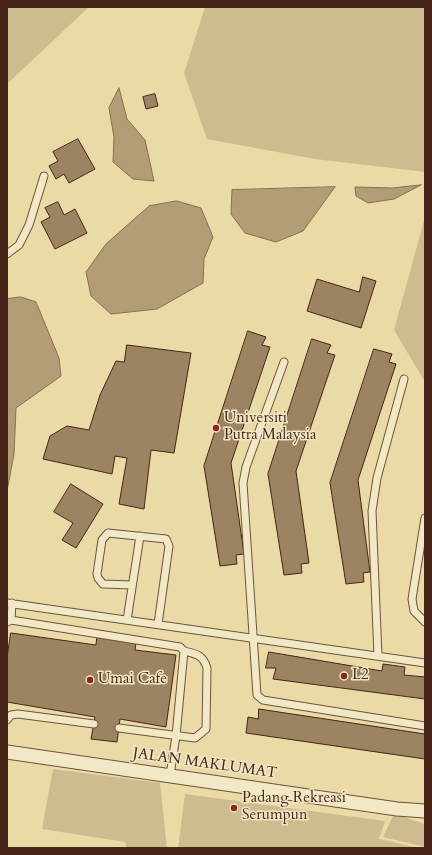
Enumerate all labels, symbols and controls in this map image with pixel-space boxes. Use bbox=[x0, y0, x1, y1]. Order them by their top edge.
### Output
place label: Universiti Putra Malaysia bbox=[224, 410, 316, 445]
marker: Universiti Putra Malaysia bbox=[211, 423, 221, 433]
place label: L2 bbox=[352, 667, 369, 685]
place label: Umai Cafe bbox=[98, 671, 167, 689]
marker: L2 bbox=[339, 671, 349, 681]
marker: Umai Cafe bbox=[85, 675, 95, 685]
street label: JALAN MAKLUMAT bbox=[132, 745, 278, 783]
place label: Padang Rekreasi Serumpun bbox=[242, 790, 346, 825]
marker: Padang Rekreasi Serumpun bbox=[229, 803, 239, 813]

